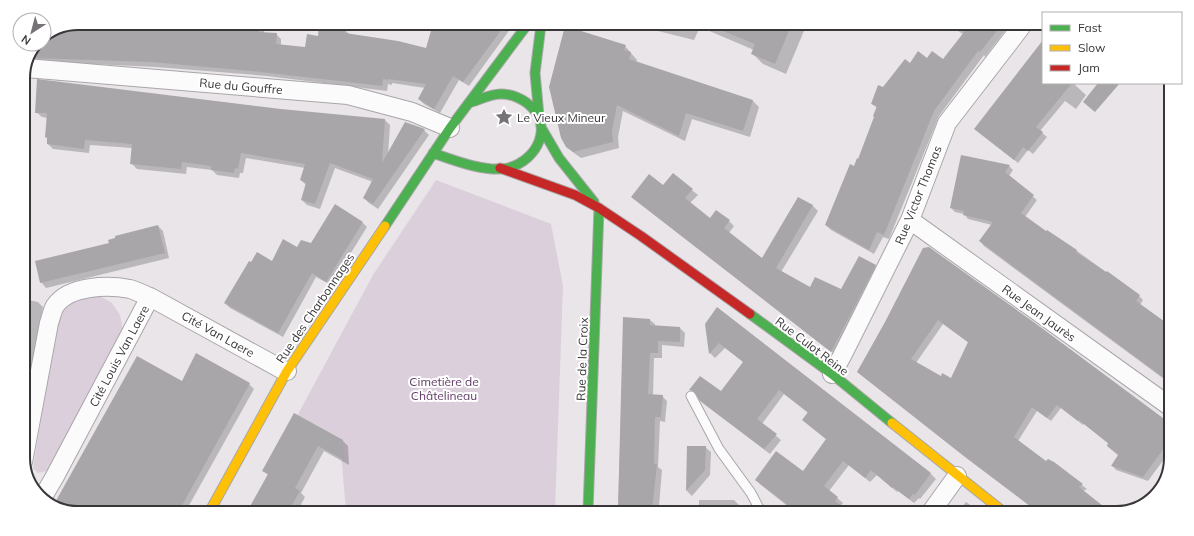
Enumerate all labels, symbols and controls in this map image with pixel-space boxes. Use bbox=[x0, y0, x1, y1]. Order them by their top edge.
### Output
north arrow bbox=[12, 12, 52, 52]
legend bbox=[1042, 12, 1182, 84]
text: Fast bbox=[1078, 20, 1102, 35]
text: N bbox=[19, 32, 34, 48]
text: Slow bbox=[1078, 40, 1106, 55]
text: Jam bbox=[1078, 60, 1100, 75]
street label: Rue du Gouffre bbox=[199, 75, 283, 97]
place icon: Le Vieux Mineur bbox=[494, 107, 514, 127]
place label: Le Vieux Mineur bbox=[517, 110, 606, 125]
street label: Rue Victor Thomas bbox=[891, 143, 945, 247]
street label: Rue des Charbonnages bbox=[273, 250, 357, 366]
street label: Rue Jean Jaurès bbox=[999, 281, 1079, 345]
street label: Cité Louis Van Laere bbox=[86, 303, 152, 409]
street label: Cité Van Laere bbox=[179, 308, 257, 360]
street label: Rue Culot Reine bbox=[772, 314, 852, 378]
street label: Rue de la Croix bbox=[573, 316, 591, 401]
park label: Cimetière de Châtelineau bbox=[409, 374, 479, 403]

